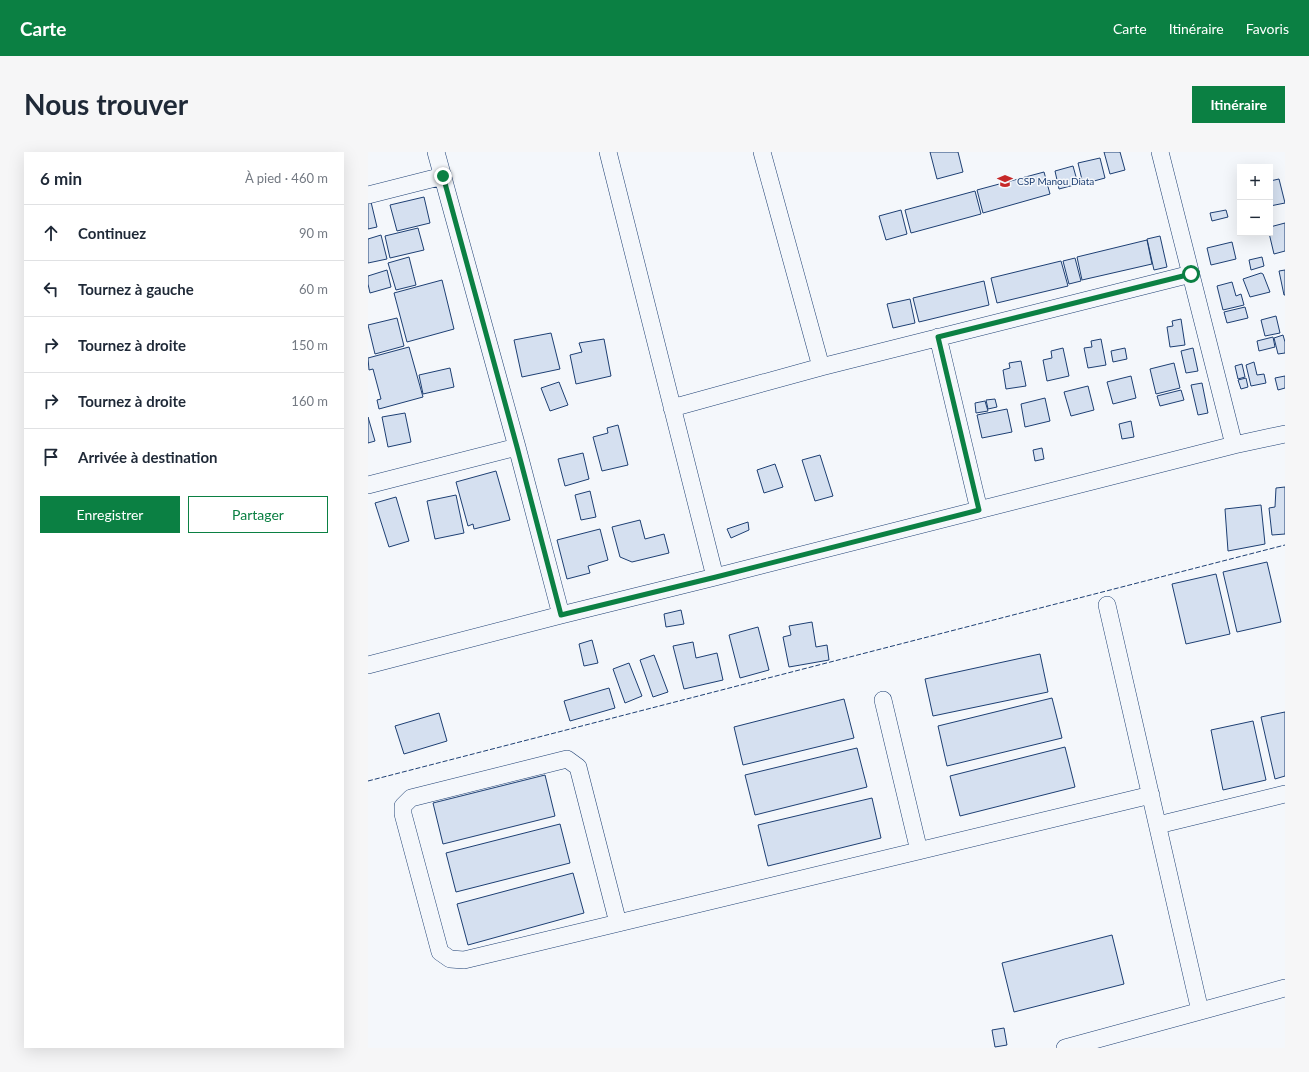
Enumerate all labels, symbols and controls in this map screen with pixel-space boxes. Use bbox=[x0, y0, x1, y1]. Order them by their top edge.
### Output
text: Carte bbox=[20, 17, 66, 40]
text: Carte bbox=[1113, 20, 1147, 37]
text: Itinéraire bbox=[1169, 20, 1224, 37]
text: Favoris bbox=[1246, 20, 1289, 37]
button: Itinéraire bbox=[1192, 86, 1285, 123]
text: Nous trouver bbox=[24, 87, 188, 121]
map controls bbox=[1237, 164, 1273, 236]
button: + bbox=[1237, 164, 1273, 200]
route end bbox=[434, 167, 452, 185]
text: 6 min bbox=[40, 168, 82, 189]
text: À pied · 460 m bbox=[245, 170, 328, 186]
school or university icon: CSP Manou Diata bbox=[996, 172, 1014, 190]
place label: CSP Manou Diata bbox=[1017, 175, 1094, 187]
button: − bbox=[1237, 200, 1273, 236]
icon: ahead bbox=[40, 222, 62, 244]
text: Continuez bbox=[78, 224, 146, 242]
text: 90 m bbox=[299, 225, 328, 241]
route start bbox=[1182, 265, 1200, 283]
icon: left bbox=[40, 278, 62, 300]
text: Tournez à gauche bbox=[78, 280, 194, 298]
text: 60 m bbox=[299, 281, 328, 297]
icon: right bbox=[40, 334, 62, 356]
text: Tournez à droite bbox=[78, 336, 186, 354]
text: 150 m bbox=[291, 337, 328, 353]
icon: right bbox=[40, 390, 62, 412]
text: Tournez à droite bbox=[78, 392, 186, 410]
text: 160 m bbox=[291, 393, 328, 409]
icon: arrive bbox=[40, 446, 62, 468]
text: Arrivée à destination bbox=[78, 448, 217, 466]
button: Enregistrer bbox=[40, 496, 180, 533]
button: Partager bbox=[188, 496, 328, 533]

